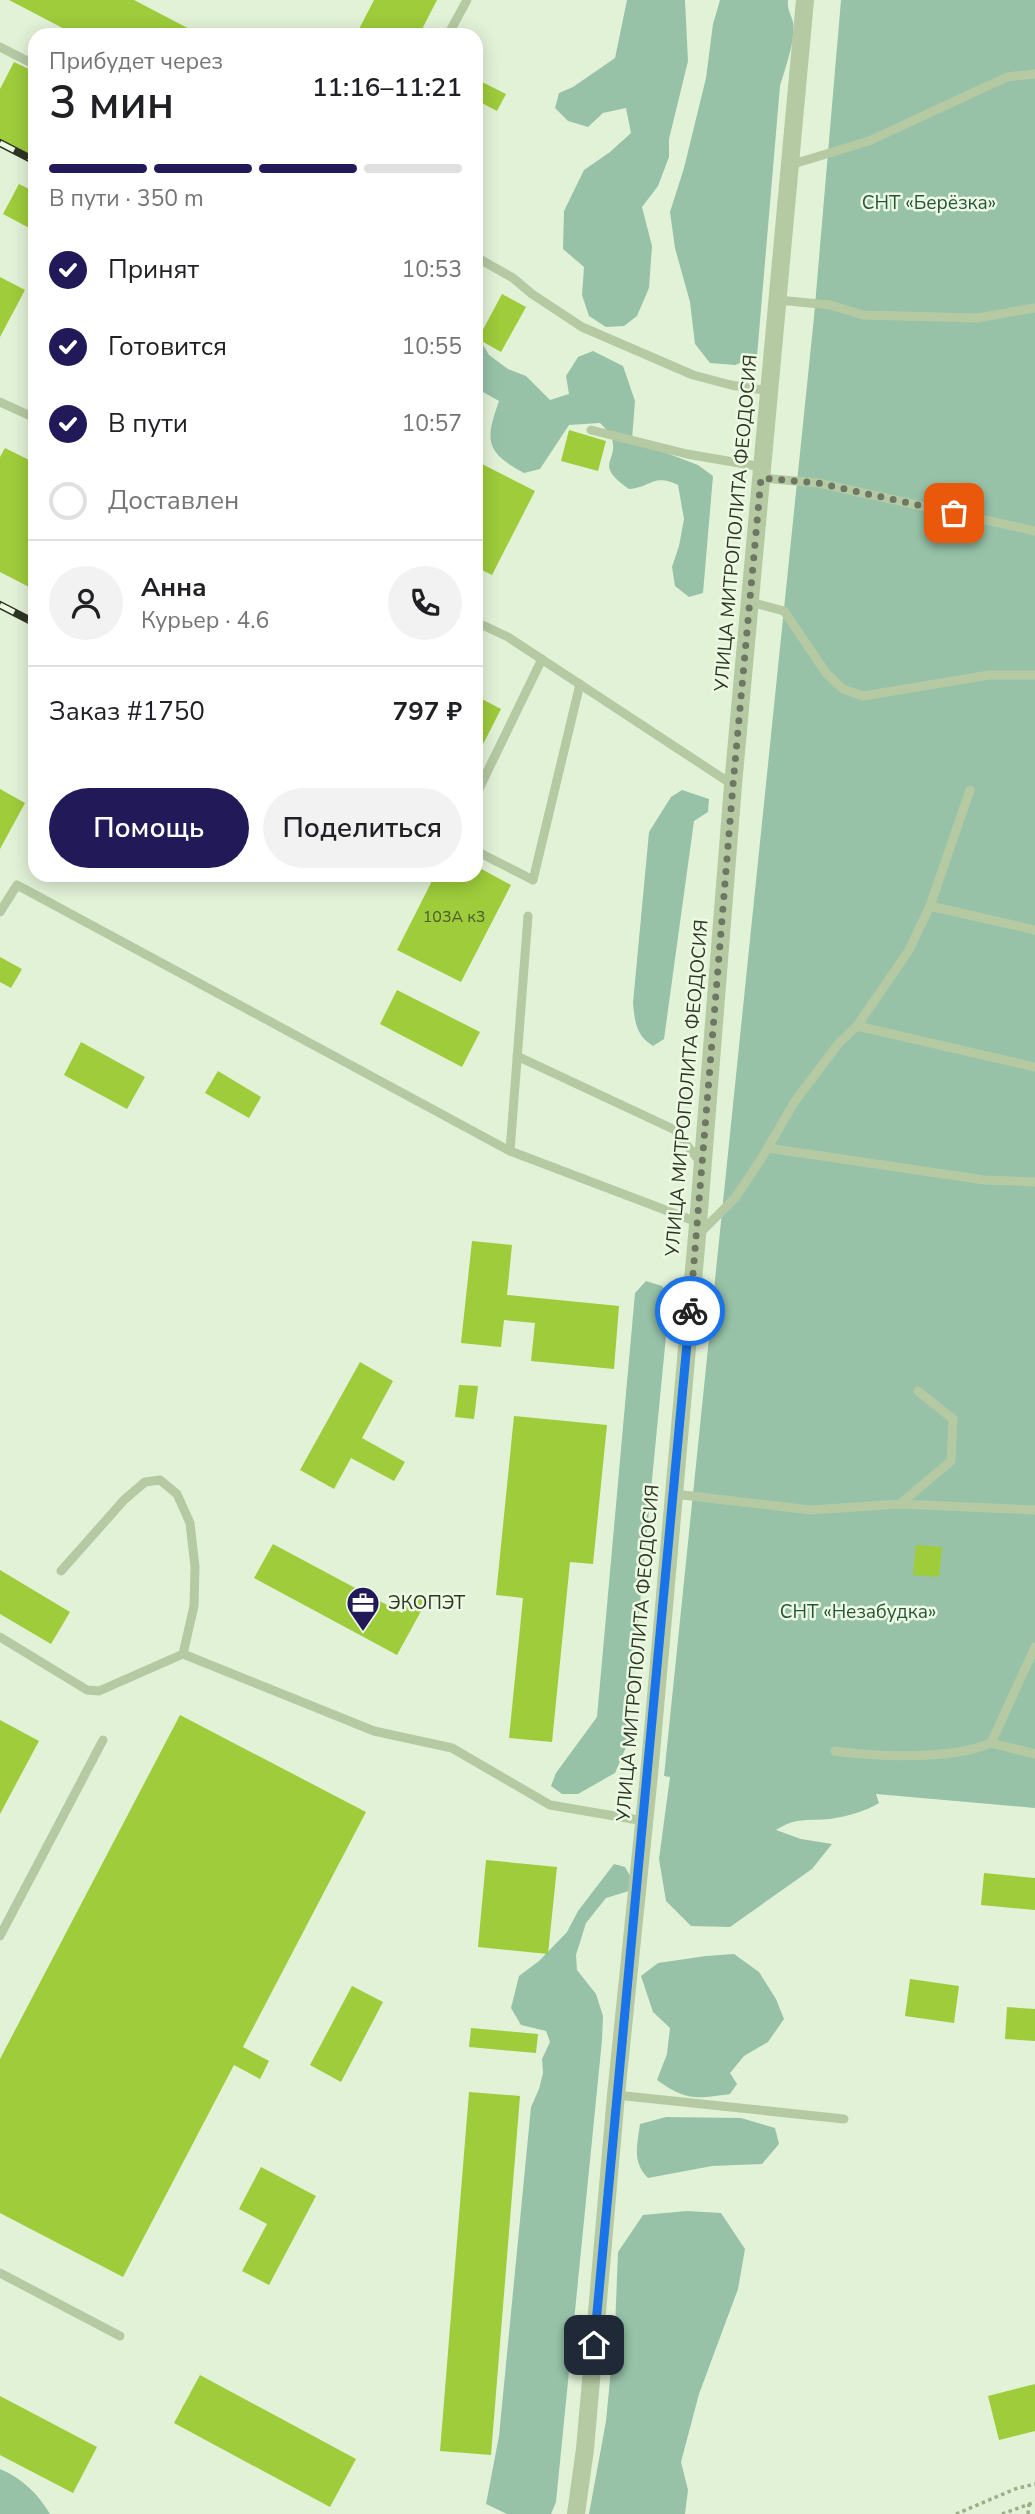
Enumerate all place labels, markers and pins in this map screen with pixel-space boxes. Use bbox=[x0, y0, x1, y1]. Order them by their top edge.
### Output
pin bbox=[924, 483, 984, 543]
office icon: ЭКОПЭТ bbox=[344, 1584, 382, 1633]
place label: ЭКОПЭТ bbox=[388, 1590, 466, 1616]
pin bbox=[564, 2315, 624, 2375]

